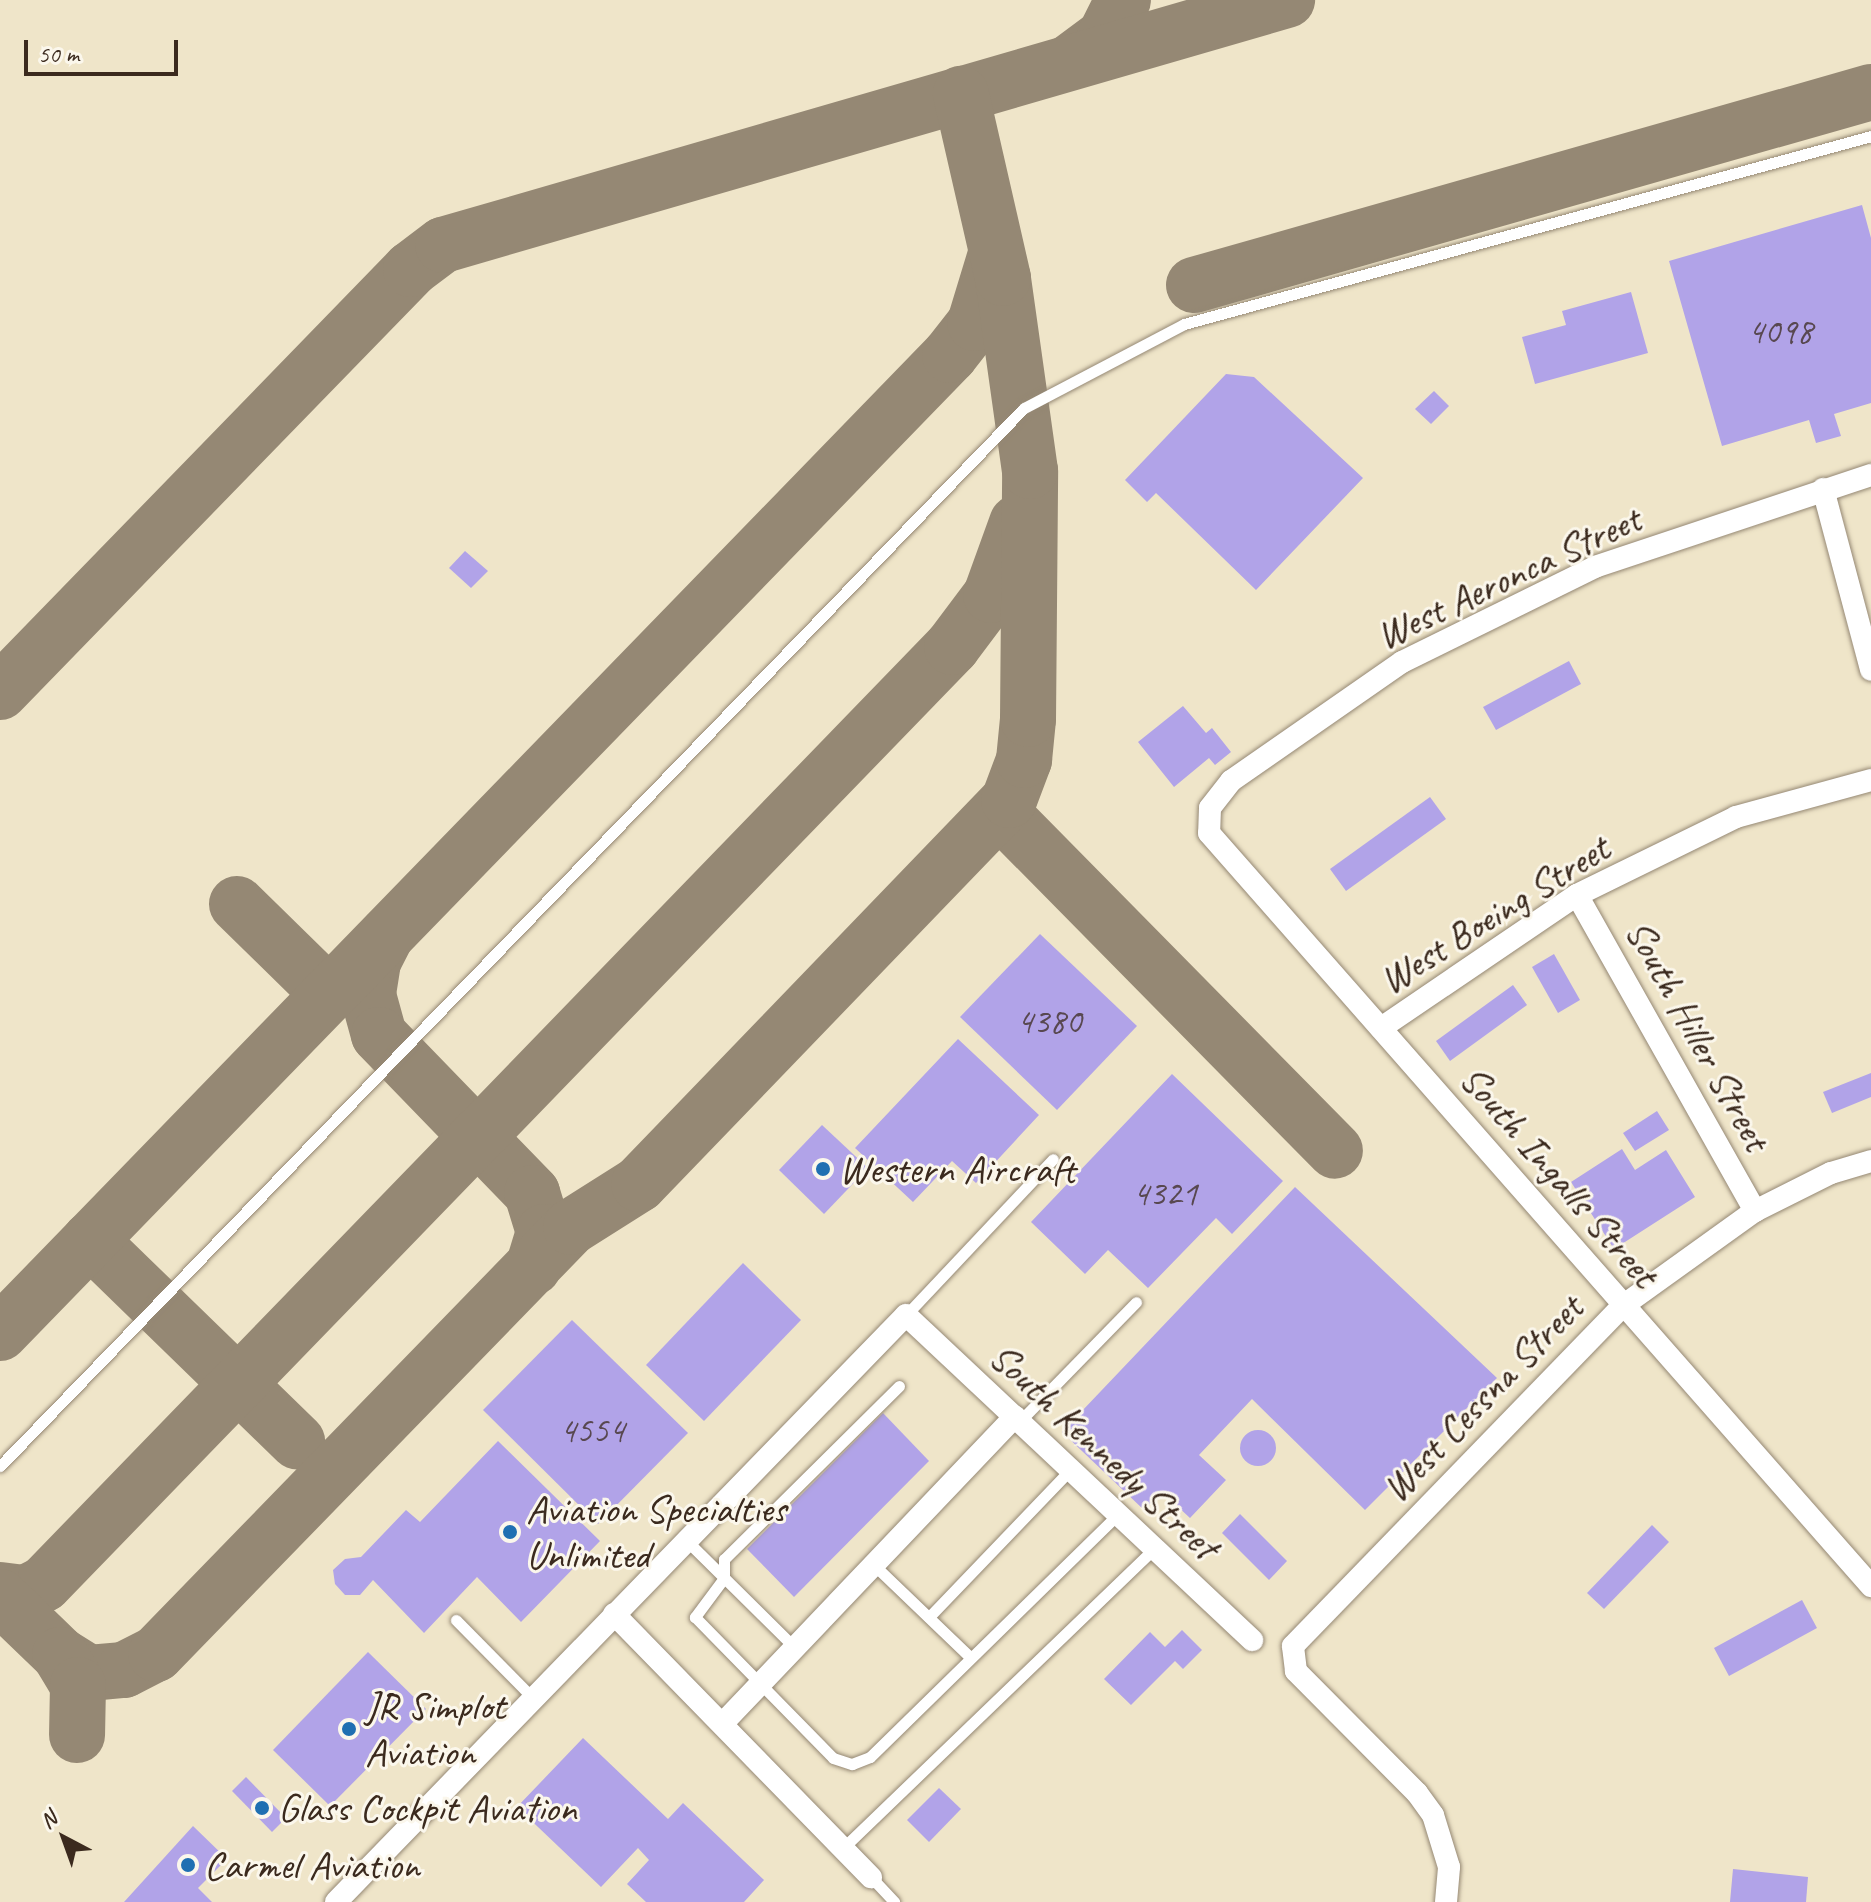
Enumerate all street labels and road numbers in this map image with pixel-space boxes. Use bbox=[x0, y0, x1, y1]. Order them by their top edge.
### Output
street label: West Aeronca Street bbox=[1368, 495, 1648, 659]
street label: West Boeing Street bbox=[1370, 824, 1618, 1004]
street label: South Hiller Street bbox=[1615, 911, 1781, 1159]
street label: South Ingalls Street bbox=[1450, 1055, 1668, 1297]
street label: West Cessna Street bbox=[1371, 1285, 1593, 1511]
street label: South Kennedy Street bbox=[980, 1333, 1228, 1569]

